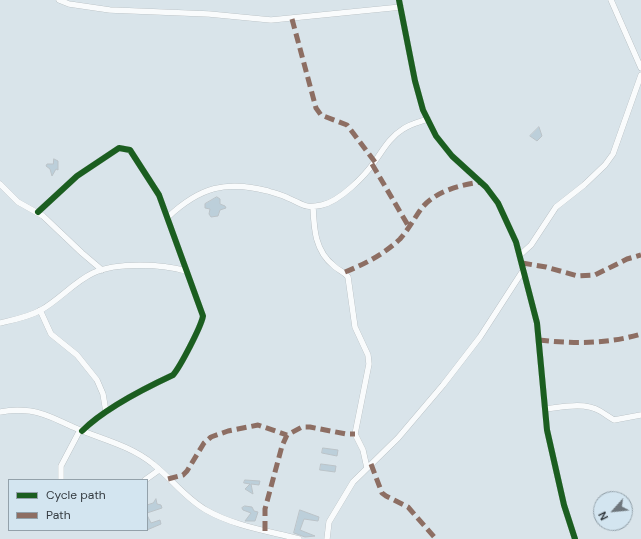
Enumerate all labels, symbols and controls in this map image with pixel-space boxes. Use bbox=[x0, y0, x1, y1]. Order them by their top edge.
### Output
legend bbox=[8, 479, 148, 531]
text: Cycle path bbox=[46, 487, 106, 503]
north arrow bbox=[593, 491, 633, 531]
text: Path bbox=[46, 507, 71, 523]
text: N bbox=[595, 509, 611, 523]

